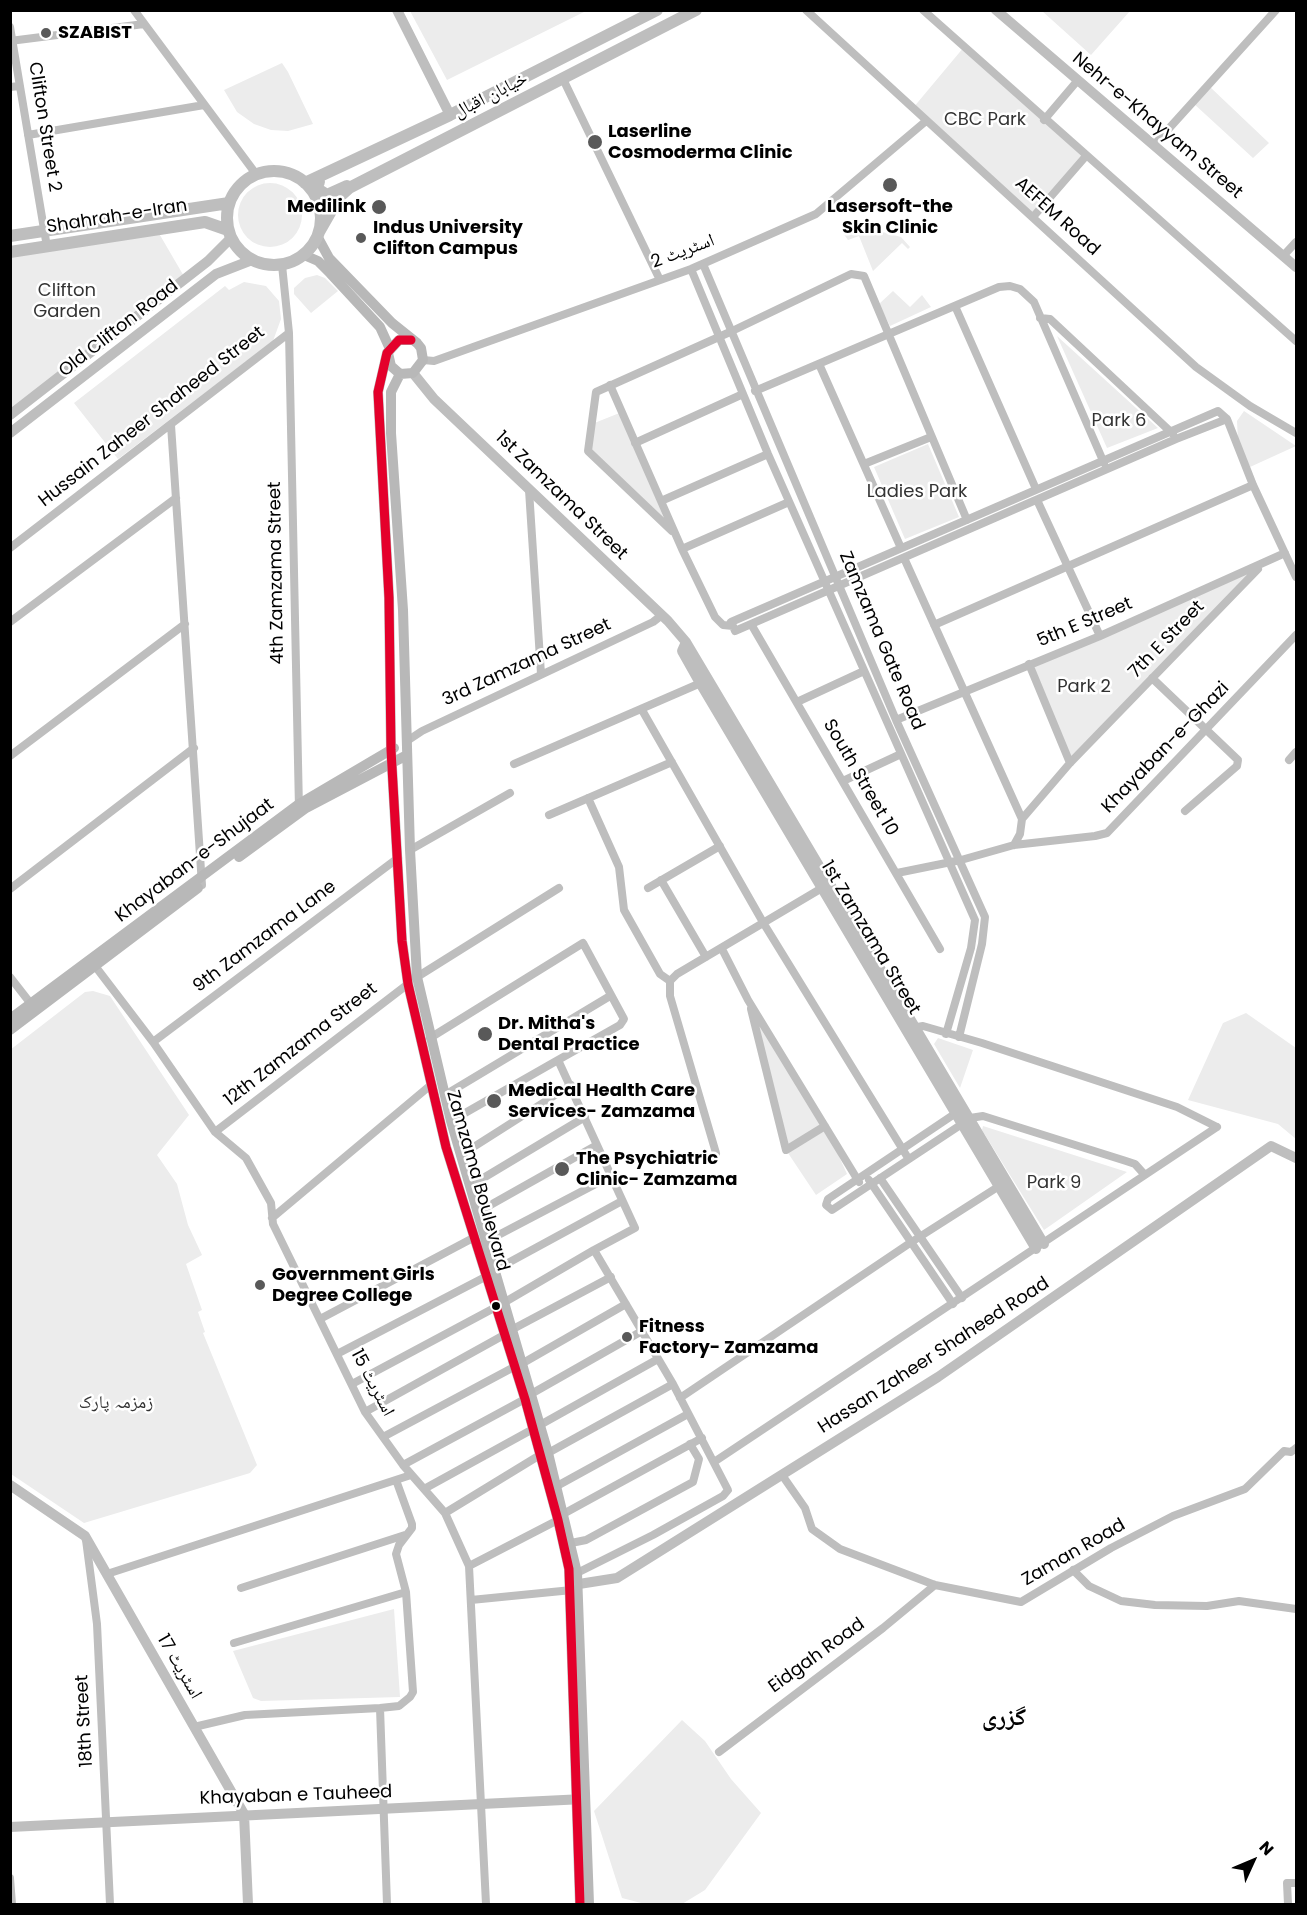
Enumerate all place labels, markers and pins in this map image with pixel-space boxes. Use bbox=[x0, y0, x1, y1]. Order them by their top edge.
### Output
place label: SZABIST bbox=[58, 22, 132, 44]
marker: SZABIST bbox=[39, 26, 53, 40]
place label: Laserline Cosmoderma Clinic bbox=[608, 121, 793, 164]
marker: Laserline Cosmoderma Clinic bbox=[586, 133, 604, 151]
marker: Lasersoft-the Skin Clinic bbox=[881, 176, 899, 194]
place label: Medilink bbox=[287, 196, 366, 218]
place label: Lasersoft-the Skin Clinic bbox=[827, 196, 953, 238]
marker: Medilink bbox=[370, 198, 388, 216]
place label: Indus University Clifton Campus bbox=[373, 217, 523, 260]
marker: Indus University Clifton Campus bbox=[354, 231, 368, 245]
place label: Dr. Mitha's Dental Practice bbox=[498, 1013, 640, 1056]
marker: Dr. Mitha's Dental Practice bbox=[476, 1025, 494, 1043]
place label: Medical Health Care Services- Zamzama bbox=[508, 1080, 695, 1122]
marker: Medical Health Care Services- Zamzama bbox=[485, 1092, 503, 1110]
place label: The Psychiatric Clinic- Zamzama bbox=[576, 1148, 737, 1190]
marker: The Psychiatric Clinic- Zamzama bbox=[553, 1160, 571, 1178]
place label: Government Girls Degree College bbox=[272, 1264, 435, 1306]
marker: Government Girls Degree College bbox=[253, 1278, 267, 1292]
unlabelled marker bbox=[490, 1300, 502, 1312]
place label: Fitness Factory- Zamzama bbox=[639, 1316, 819, 1358]
marker: Fitness Factory- Zamzama bbox=[620, 1330, 634, 1344]

